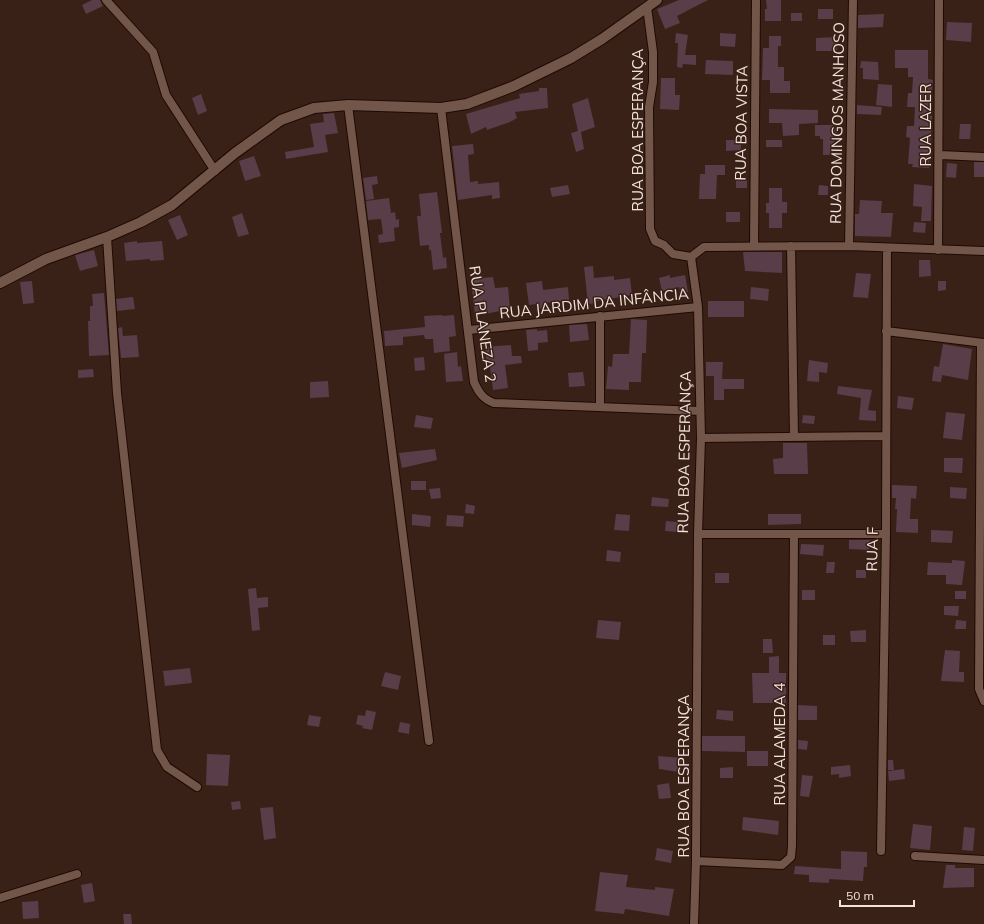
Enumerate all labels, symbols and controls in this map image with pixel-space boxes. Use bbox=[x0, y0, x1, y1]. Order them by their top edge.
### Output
street label: RUA DOMINGOS MANHOSO bbox=[826, 22, 848, 224]
street label: RUA BOA ESPERANÇA bbox=[628, 49, 647, 211]
street label: RUA BOA VISTA bbox=[730, 65, 752, 181]
street label: RUA LAZER bbox=[916, 83, 935, 167]
street label: RUA PLANEZA 2 bbox=[465, 264, 501, 384]
street label: RUA JARDIM DA INFÂNCIA bbox=[498, 284, 690, 322]
street label: RUA BOA ESPERANÇA bbox=[673, 370, 695, 534]
street label: RUA F bbox=[862, 527, 882, 571]
street label: RUA ALAMEDA 4 bbox=[770, 683, 789, 805]
street label: RUA BOA ESPERANÇA bbox=[674, 695, 693, 857]
scale bar bbox=[840, 882, 914, 908]
text: 50 m bbox=[846, 888, 874, 903]

